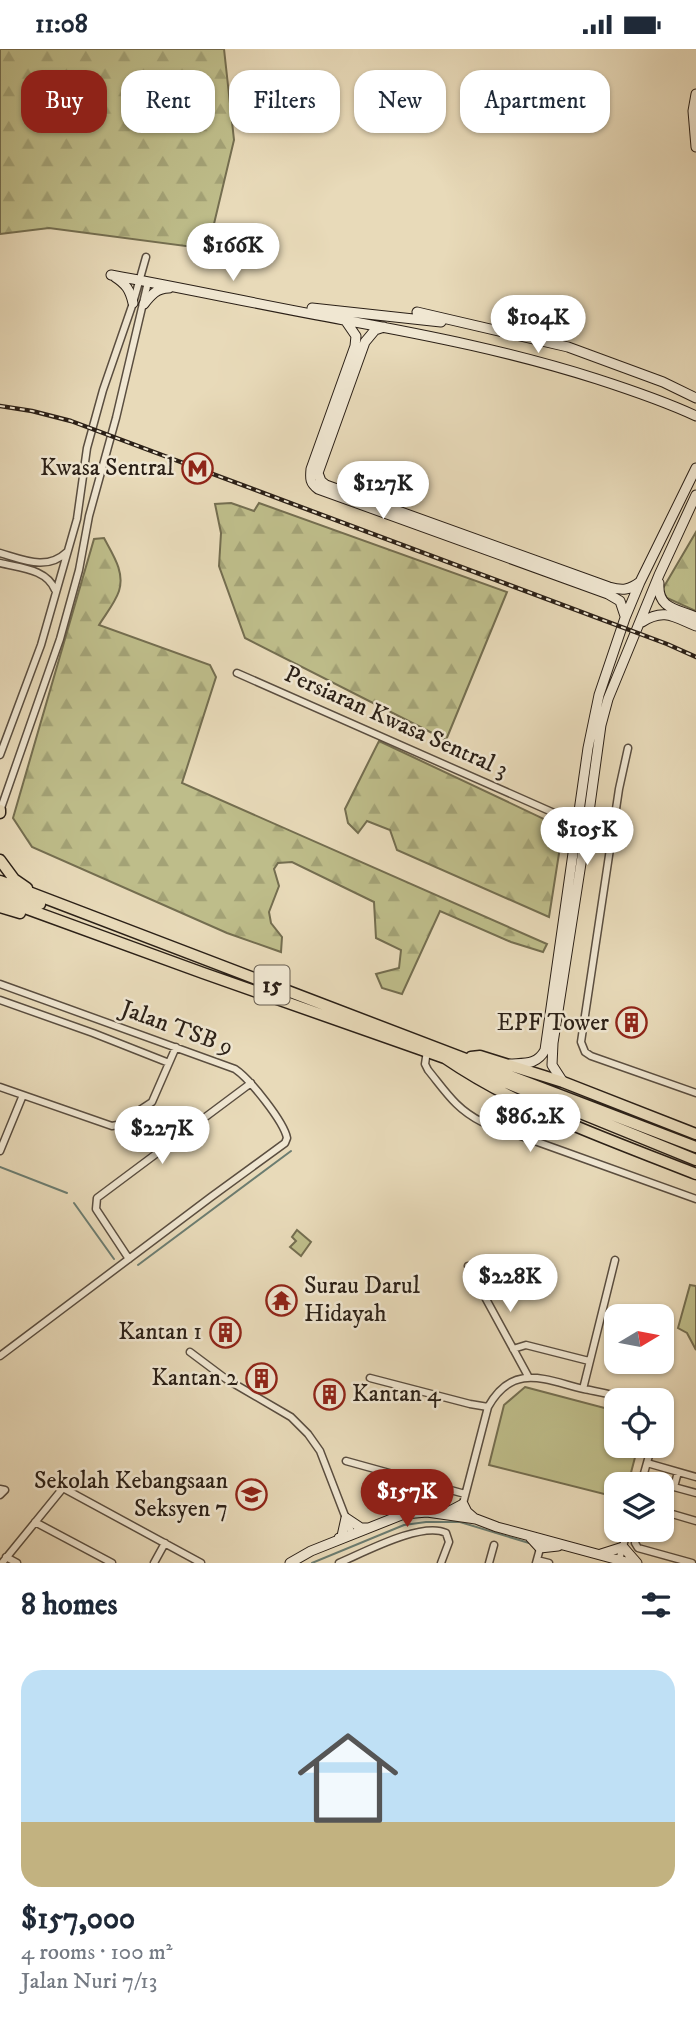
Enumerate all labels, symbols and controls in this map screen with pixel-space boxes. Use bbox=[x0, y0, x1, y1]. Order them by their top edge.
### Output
text: 11:08 bbox=[35, 8, 88, 41]
chip: Buy bbox=[21, 70, 107, 133]
chip: Rent bbox=[121, 70, 215, 133]
chip: Filters bbox=[229, 70, 340, 133]
chip: New bbox=[354, 70, 446, 133]
chip: Apartment bbox=[460, 70, 610, 133]
pin: $166K bbox=[184, 223, 282, 283]
text: $166K bbox=[202, 231, 264, 260]
pin: $104K bbox=[489, 295, 587, 355]
text: $104K bbox=[507, 303, 569, 332]
metro station icon: Kwasa Sentral bbox=[180, 451, 214, 485]
place label: Kwasa Sentral bbox=[40, 453, 175, 483]
pin: $127K bbox=[334, 461, 432, 521]
text: $127K bbox=[353, 469, 413, 498]
street label: Persiaran Kwasa Sentral 3 bbox=[279, 659, 513, 785]
pin: $105K bbox=[538, 807, 636, 867]
text: $105K bbox=[557, 815, 617, 844]
road number: 15 bbox=[254, 966, 290, 1005]
street label: Jalan TSB 9 bbox=[115, 993, 237, 1062]
building icon: EPF Tower bbox=[615, 1006, 649, 1040]
place label: EPF Tower bbox=[497, 1008, 609, 1038]
pin: $86.2K bbox=[473, 1095, 587, 1154]
text: $86.2K bbox=[496, 1102, 564, 1131]
pin: $227K bbox=[113, 1107, 211, 1166]
text: $227K bbox=[131, 1114, 193, 1143]
pin: $228K bbox=[461, 1255, 559, 1314]
text: $228K bbox=[479, 1262, 541, 1291]
place label: Surau Darul Hidayah bbox=[304, 1271, 421, 1329]
temple icon: Surau Darul Hidayah bbox=[264, 1283, 298, 1317]
north arrow bbox=[604, 1304, 674, 1374]
map controls bbox=[604, 1304, 674, 1542]
building icon: Kantan 1 bbox=[208, 1315, 242, 1349]
place label: Kantan 1 bbox=[118, 1317, 202, 1347]
building icon: Kantan 2 bbox=[244, 1361, 278, 1395]
place label: Kantan 2 bbox=[151, 1363, 238, 1393]
building icon: Kantan 4 bbox=[312, 1377, 346, 1411]
place label: Kantan 4 bbox=[352, 1379, 442, 1409]
button: locate bbox=[604, 1388, 674, 1458]
place label: Sekolah Kebangsaan Seksyen 7 bbox=[34, 1466, 228, 1524]
pin: $157K bbox=[358, 1469, 456, 1529]
button: layers bbox=[604, 1472, 674, 1542]
text: $157K bbox=[377, 1477, 437, 1506]
school or university icon: Sekolah Kebangsaan Seksyen 7 bbox=[234, 1478, 268, 1512]
icon: filters bbox=[637, 1586, 675, 1624]
text: 8 homes bbox=[21, 1587, 118, 1624]
icon: home bbox=[285, 1715, 411, 1841]
text: $157,000 bbox=[21, 1901, 135, 1938]
text: 4 rooms · 100 m² bbox=[21, 1938, 173, 1967]
text: Jalan Nuri 7/13 bbox=[21, 1967, 157, 1996]

